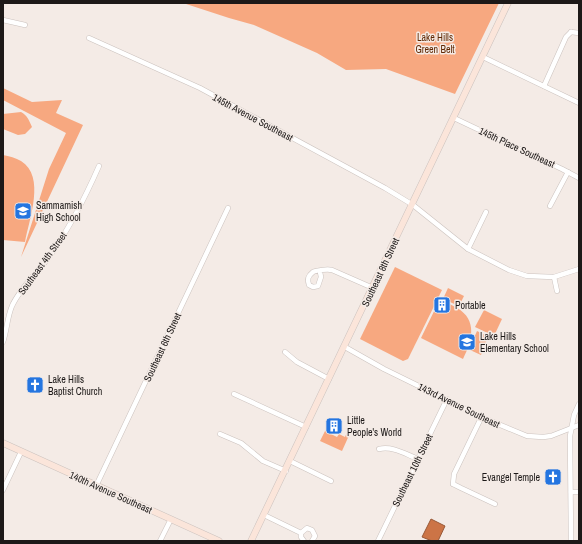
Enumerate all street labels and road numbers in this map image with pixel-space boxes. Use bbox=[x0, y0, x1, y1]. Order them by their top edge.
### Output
street label: 145th Avenue Southeast bbox=[210, 91, 296, 144]
street label: 145th Place Southeast bbox=[477, 124, 558, 171]
street label: Southeast 4th Street bbox=[15, 229, 70, 297]
street label: Southeast 8th Street bbox=[359, 235, 402, 309]
street label: Southeast 6th Street bbox=[141, 310, 184, 384]
street label: 143rd Avenue Southeast bbox=[416, 380, 503, 431]
street label: Southeast 10th Street bbox=[389, 431, 436, 509]
street label: 140th Avenue Southeast bbox=[67, 468, 155, 517]

